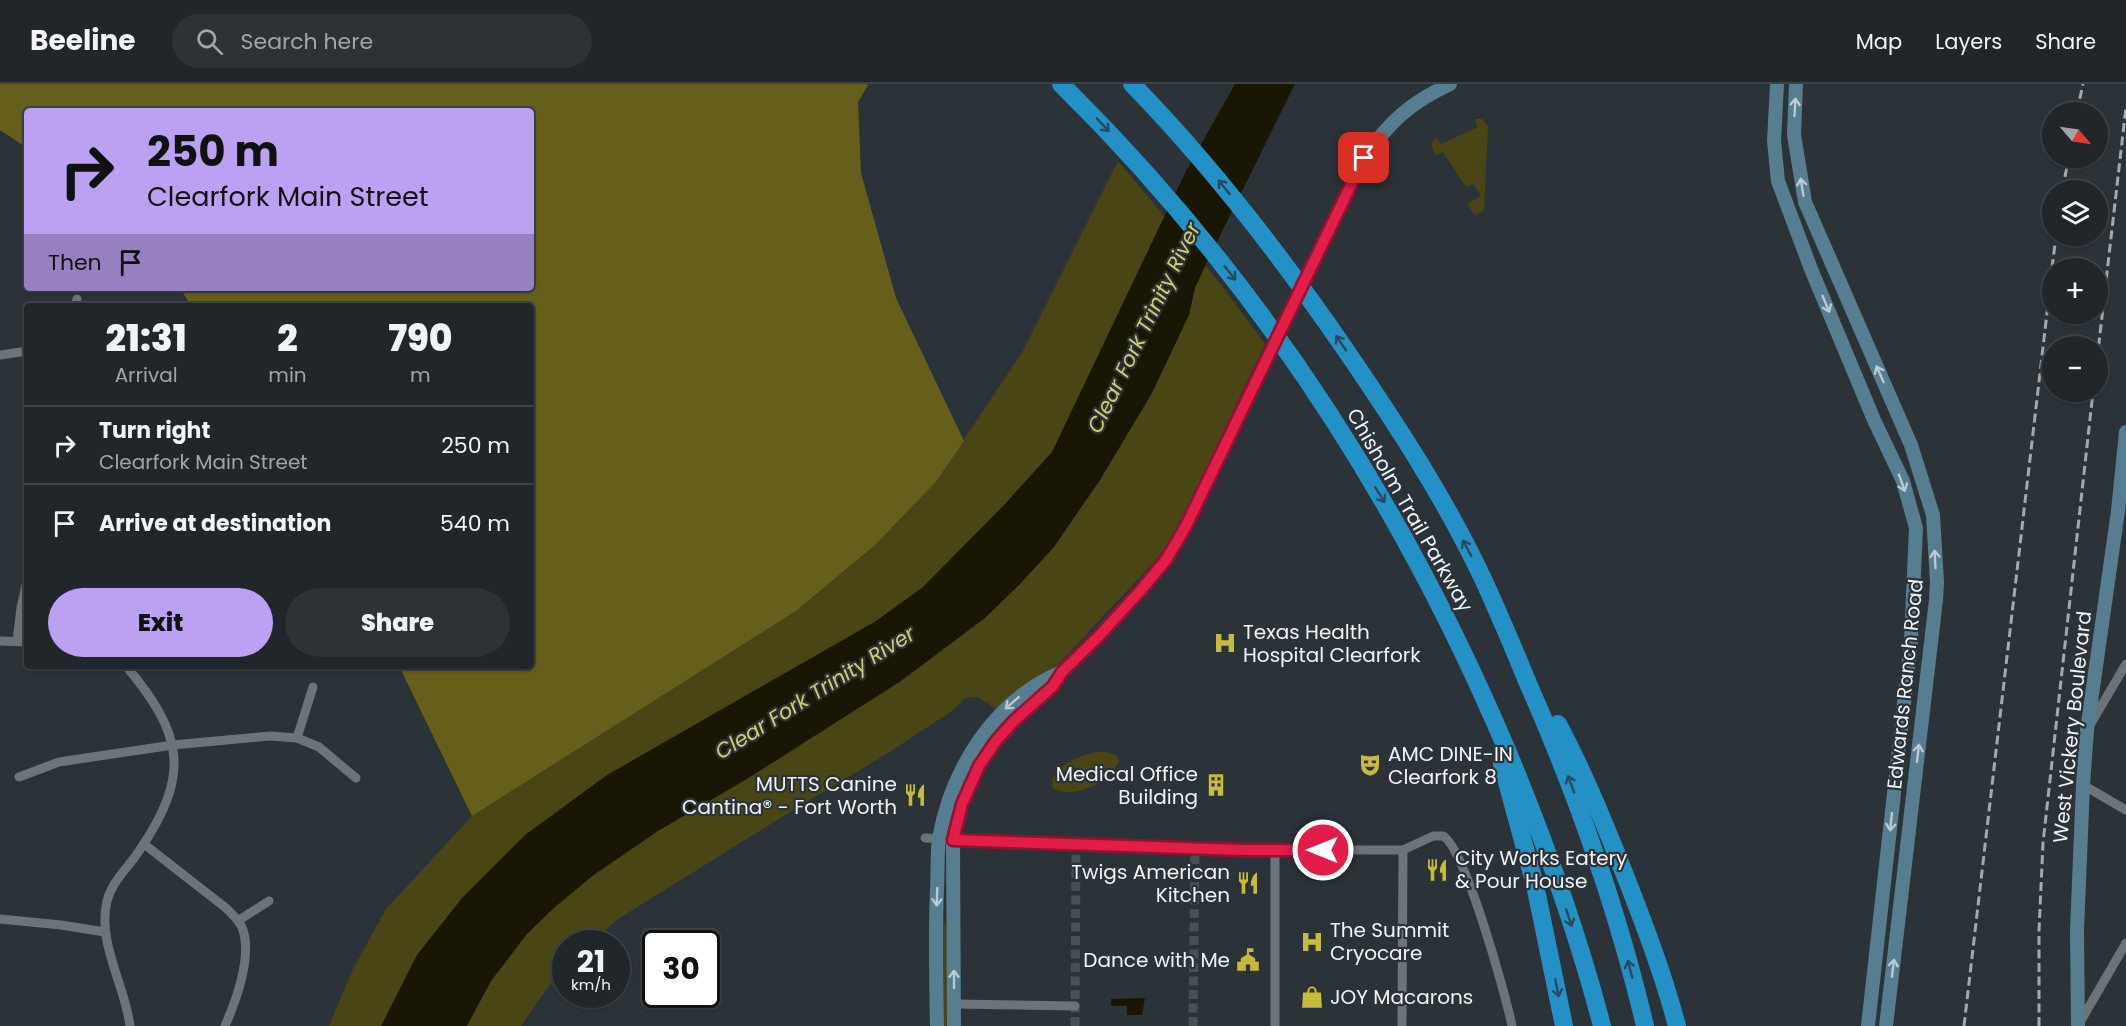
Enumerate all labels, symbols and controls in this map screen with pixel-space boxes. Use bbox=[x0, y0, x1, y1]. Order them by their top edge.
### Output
search box bbox=[172, 14, 592, 68]
text: Beeline bbox=[30, 21, 136, 60]
icon: search bbox=[193, 25, 226, 58]
text: Search here bbox=[241, 26, 373, 57]
text: Map bbox=[1856, 27, 1902, 56]
text: Layers bbox=[1935, 27, 2002, 56]
text: Share bbox=[2035, 27, 2096, 56]
one-way arrow bbox=[1790, 97, 1801, 117]
north arrow bbox=[2042, 102, 2108, 168]
map controls bbox=[2042, 102, 2108, 402]
one-way arrow bbox=[1096, 118, 1110, 133]
text: 250 m bbox=[147, 122, 279, 181]
icon: right bbox=[48, 132, 126, 210]
pin bbox=[1338, 132, 1389, 183]
icon: arrive bbox=[1347, 141, 1380, 174]
one-way arrow bbox=[1796, 177, 1807, 197]
text: Clearfork Main Street bbox=[147, 178, 429, 215]
one-way arrow bbox=[1217, 179, 1230, 195]
button: layers bbox=[2042, 180, 2108, 246]
water label: Clear Fork Trinity River bbox=[1080, 217, 1208, 438]
icon: arrive bbox=[114, 246, 147, 279]
text: Then bbox=[48, 247, 102, 278]
button: + bbox=[2042, 258, 2108, 324]
one-way arrow bbox=[1224, 265, 1237, 281]
one-way arrow bbox=[1821, 294, 1832, 313]
text: 21:31 bbox=[106, 313, 187, 364]
text: 2 bbox=[277, 313, 298, 364]
text: 790 bbox=[388, 313, 452, 364]
one-way arrow bbox=[1335, 335, 1347, 351]
button: − bbox=[2042, 336, 2108, 402]
text: Arrival bbox=[115, 361, 178, 389]
text: min bbox=[268, 361, 307, 389]
text: m bbox=[410, 361, 431, 389]
one-way arrow bbox=[1874, 366, 1885, 384]
street label: Chisholm Trail Parkway bbox=[1340, 403, 1480, 617]
text: Turn right bbox=[99, 415, 210, 446]
icon: right bbox=[48, 429, 81, 462]
text: 250 m bbox=[441, 430, 510, 461]
text: Clearfork Main Street bbox=[99, 448, 308, 476]
one-way arrow bbox=[1898, 473, 1909, 492]
one-way arrow bbox=[1375, 486, 1387, 503]
icon: arrive bbox=[48, 507, 81, 540]
text: Arrive at destination bbox=[99, 508, 331, 539]
text: 540 m bbox=[440, 508, 510, 539]
one-way arrow bbox=[1460, 539, 1472, 557]
one-way arrow bbox=[1930, 550, 1941, 570]
street label: Edwards Ranch Road bbox=[1880, 577, 1930, 791]
button: Exit bbox=[48, 588, 273, 657]
button: Share bbox=[285, 588, 510, 657]
street label: West Vickery Boulevard bbox=[2046, 610, 2098, 844]
water label: Clear Fork Trinity River bbox=[709, 618, 921, 766]
place label: Texas Health Hospital Clearfork bbox=[1243, 618, 1421, 669]
hospital icon: Texas Health Hospital Clearfork bbox=[1212, 630, 1238, 656]
one-way arrow bbox=[1005, 696, 1020, 710]
place label: AMC DINE-IN Clearfork 8 bbox=[1388, 740, 1513, 791]
one-way arrow bbox=[1913, 744, 1924, 764]
theatre icon: AMC DINE-IN Clearfork 8 bbox=[1357, 752, 1383, 778]
place label: Medical Office Building bbox=[1056, 760, 1198, 811]
place label: MUTTS Canine Cantina® - Fort Worth bbox=[682, 770, 897, 821]
building icon: Medical Office Building bbox=[1203, 772, 1229, 798]
one-way arrow bbox=[1564, 775, 1575, 794]
restaurant icon: MUTTS Canine Cantina® - Fort Worth bbox=[902, 782, 928, 808]
one-way arrow bbox=[1885, 811, 1896, 831]
position arrow bbox=[1291, 818, 1355, 882]
place label: City Works Eatery & Pour House bbox=[1455, 844, 1627, 895]
restaurant icon: City Works Eatery & Pour House bbox=[1424, 857, 1450, 883]
place label: Twigs American Kitchen bbox=[1071, 858, 1230, 909]
restaurant icon: Twigs American Kitchen bbox=[1235, 870, 1261, 896]
one-way arrow bbox=[931, 887, 942, 907]
one-way arrow bbox=[1565, 908, 1576, 927]
place label: The Summit Cryocare bbox=[1330, 916, 1449, 967]
hospital icon: The Summit Cryocare bbox=[1299, 929, 1325, 955]
speed limit sign: 30 bbox=[642, 930, 720, 1008]
text: 21 bbox=[577, 940, 605, 983]
place label: Dance with Me bbox=[1083, 946, 1230, 974]
public building icon: Dance with Me bbox=[1235, 947, 1261, 973]
one-way arrow bbox=[1888, 958, 1899, 978]
one-way arrow bbox=[1624, 960, 1636, 979]
one-way arrow bbox=[948, 969, 960, 989]
text: km/h bbox=[571, 974, 611, 995]
one-way arrow bbox=[1552, 978, 1563, 998]
place label: JOY Macarons bbox=[1330, 983, 1473, 1011]
shop icon: JOY Macarons bbox=[1299, 984, 1325, 1010]

